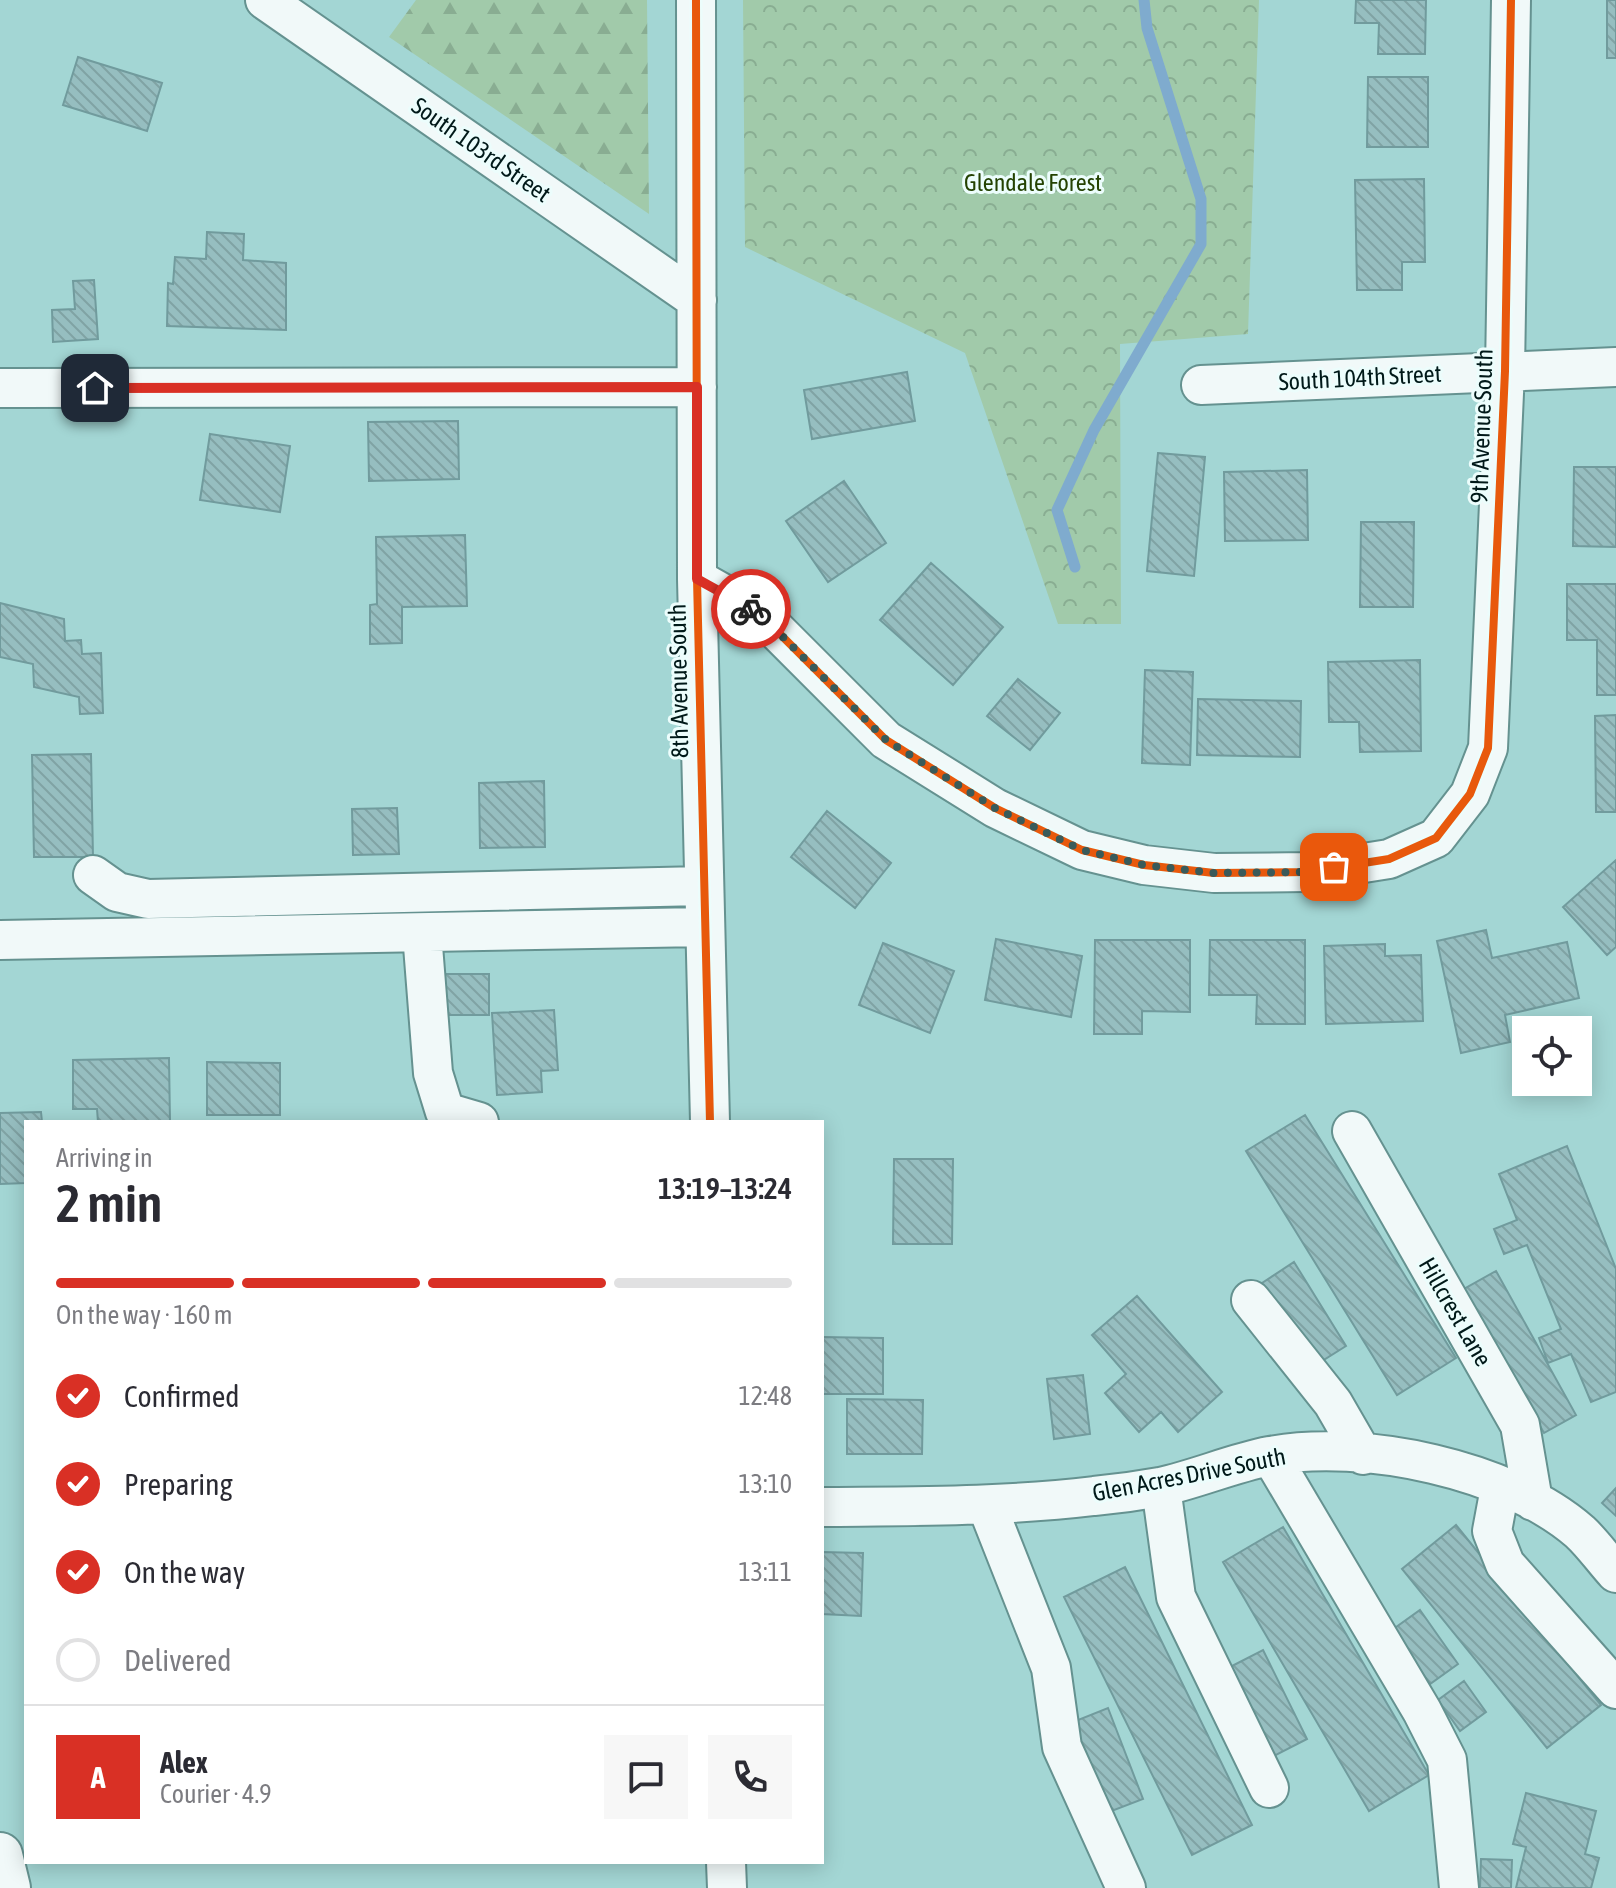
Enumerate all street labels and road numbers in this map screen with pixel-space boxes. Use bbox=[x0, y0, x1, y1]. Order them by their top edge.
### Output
street label: South 103rd Street bbox=[407, 92, 556, 207]
street label: 9th Avenue South bbox=[1465, 348, 1498, 504]
street label: South 104th Street bbox=[1278, 360, 1442, 395]
street label: 8th Avenue South bbox=[664, 604, 693, 758]
street label: Hillcrest Lane bbox=[1414, 1253, 1497, 1371]
street label: Glen Acres Drive South bbox=[1090, 1443, 1288, 1507]

